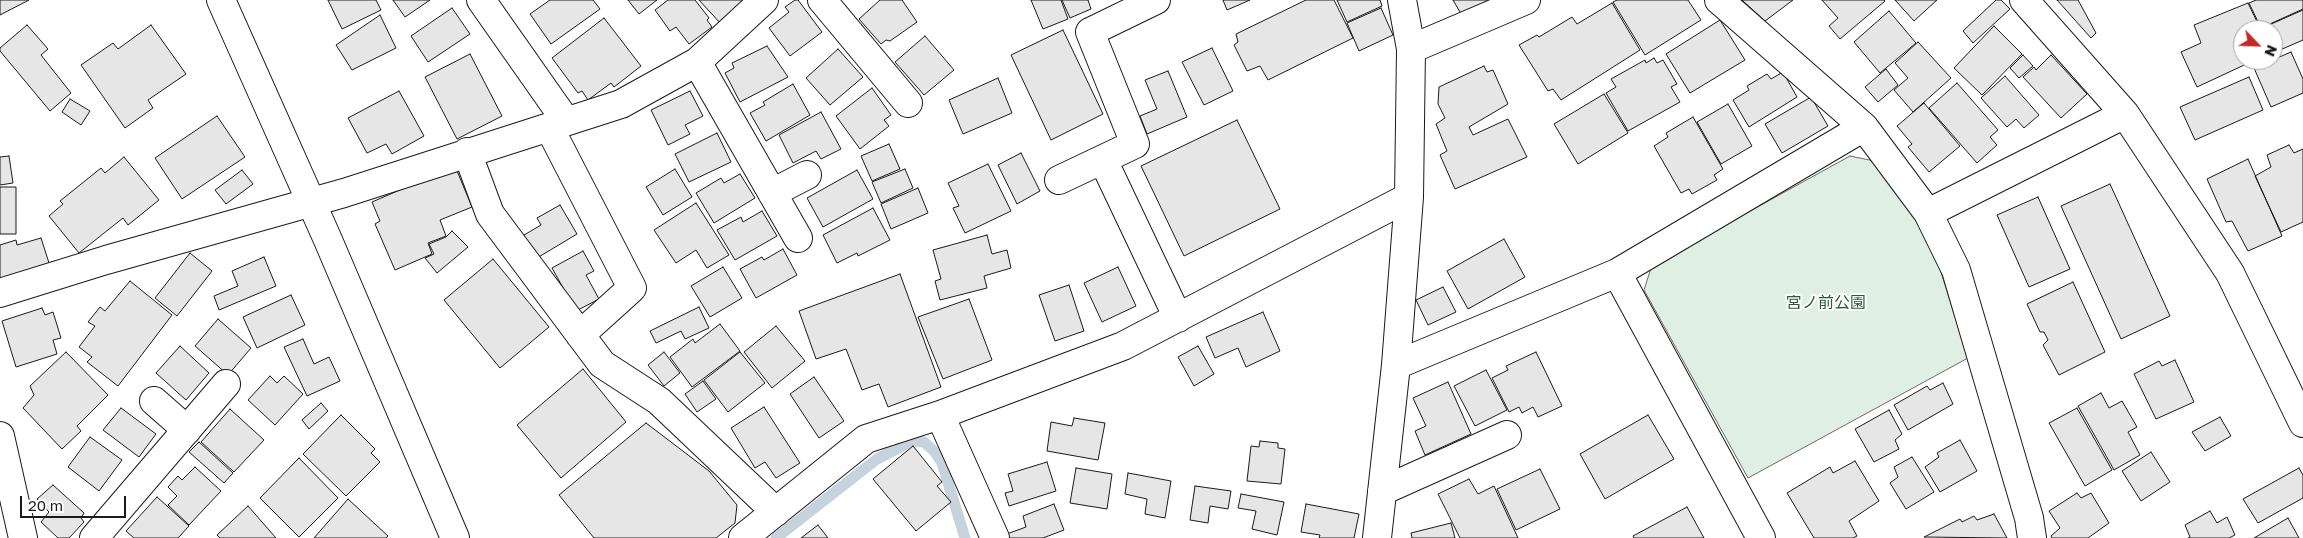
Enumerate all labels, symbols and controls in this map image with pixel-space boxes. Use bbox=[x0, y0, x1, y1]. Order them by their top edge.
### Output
north arrow bbox=[2233, 20, 2283, 70]
text: N bbox=[2261, 43, 2281, 59]
park label: 宮ノ前公園 bbox=[1786, 293, 1866, 313]
scale bar bbox=[22, 486, 129, 518]
text: 20 m bbox=[28, 496, 63, 514]

